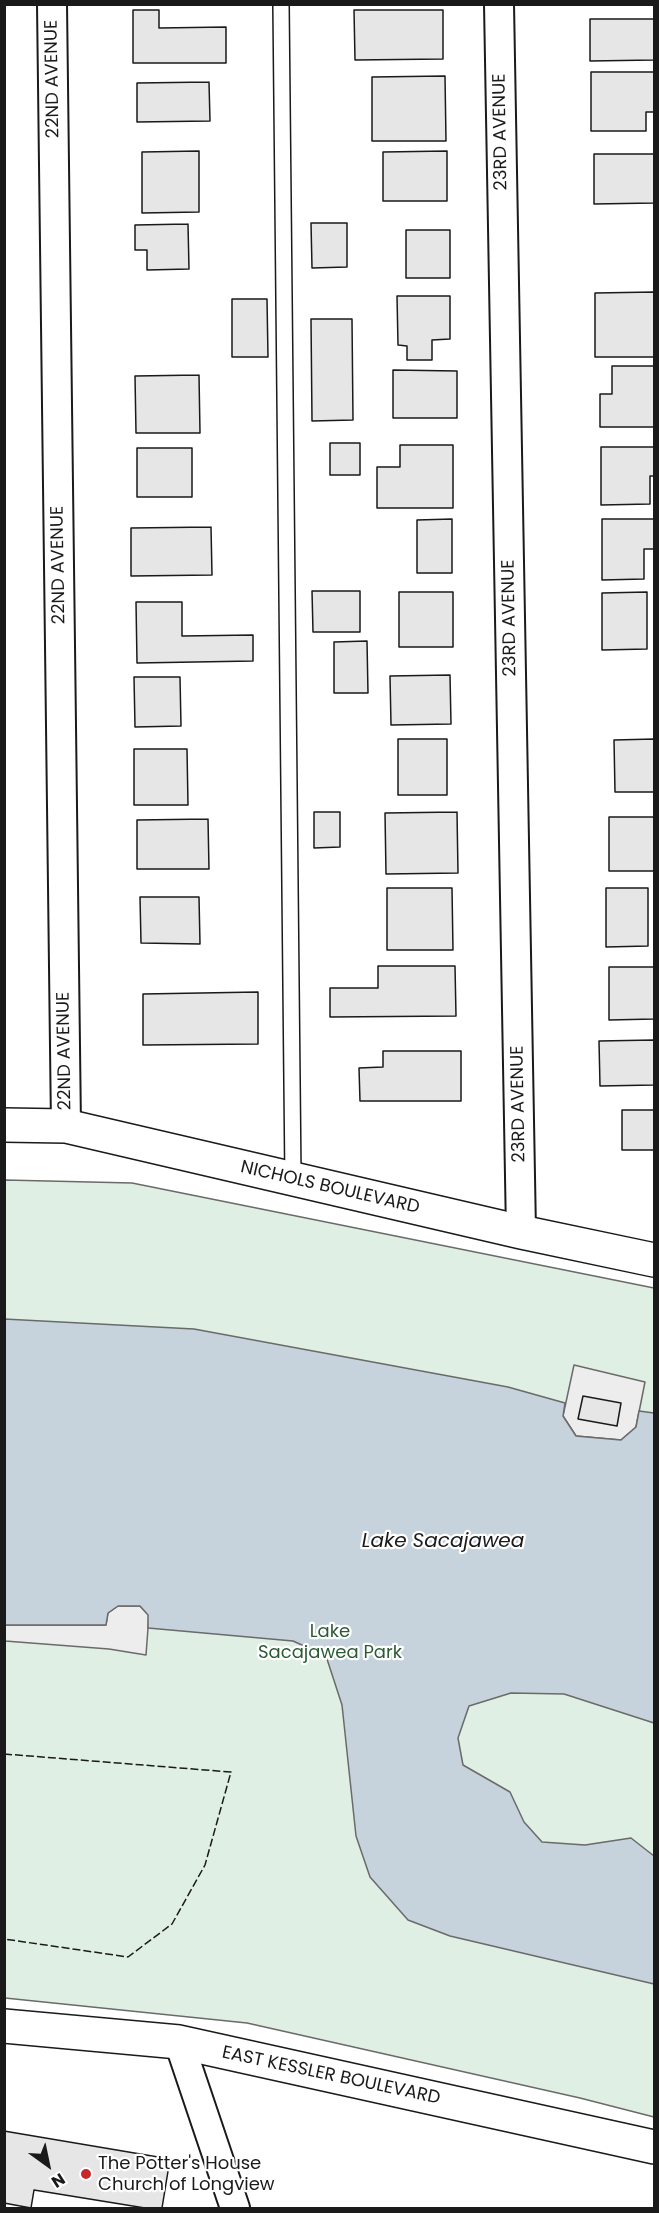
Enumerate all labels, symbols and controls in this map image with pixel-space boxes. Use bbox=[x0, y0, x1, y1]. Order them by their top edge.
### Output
street label: 22ND AVENUE bbox=[41, 20, 65, 138]
street label: 23RD AVENUE bbox=[489, 73, 513, 191]
street label: 22ND AVENUE bbox=[47, 506, 71, 624]
street label: 23RD AVENUE bbox=[498, 559, 522, 677]
street label: 22ND AVENUE bbox=[53, 992, 77, 1110]
street label: 23RD AVENUE bbox=[507, 1045, 531, 1163]
street label: NICHOLS BOULEVARD bbox=[238, 1157, 422, 1219]
water label: Lake Sacajawea bbox=[362, 1530, 524, 1554]
park label: Lake Sacajawea Park bbox=[258, 1621, 402, 1664]
street label: EAST KESSLER BOULEVARD bbox=[220, 2042, 442, 2110]
north arrow bbox=[18, 2135, 78, 2195]
place label: The Potter's House Church of Longview bbox=[98, 2153, 275, 2196]
marker: The Potter's House Church of Longview bbox=[79, 2167, 93, 2181]
text: N bbox=[47, 2168, 69, 2193]

